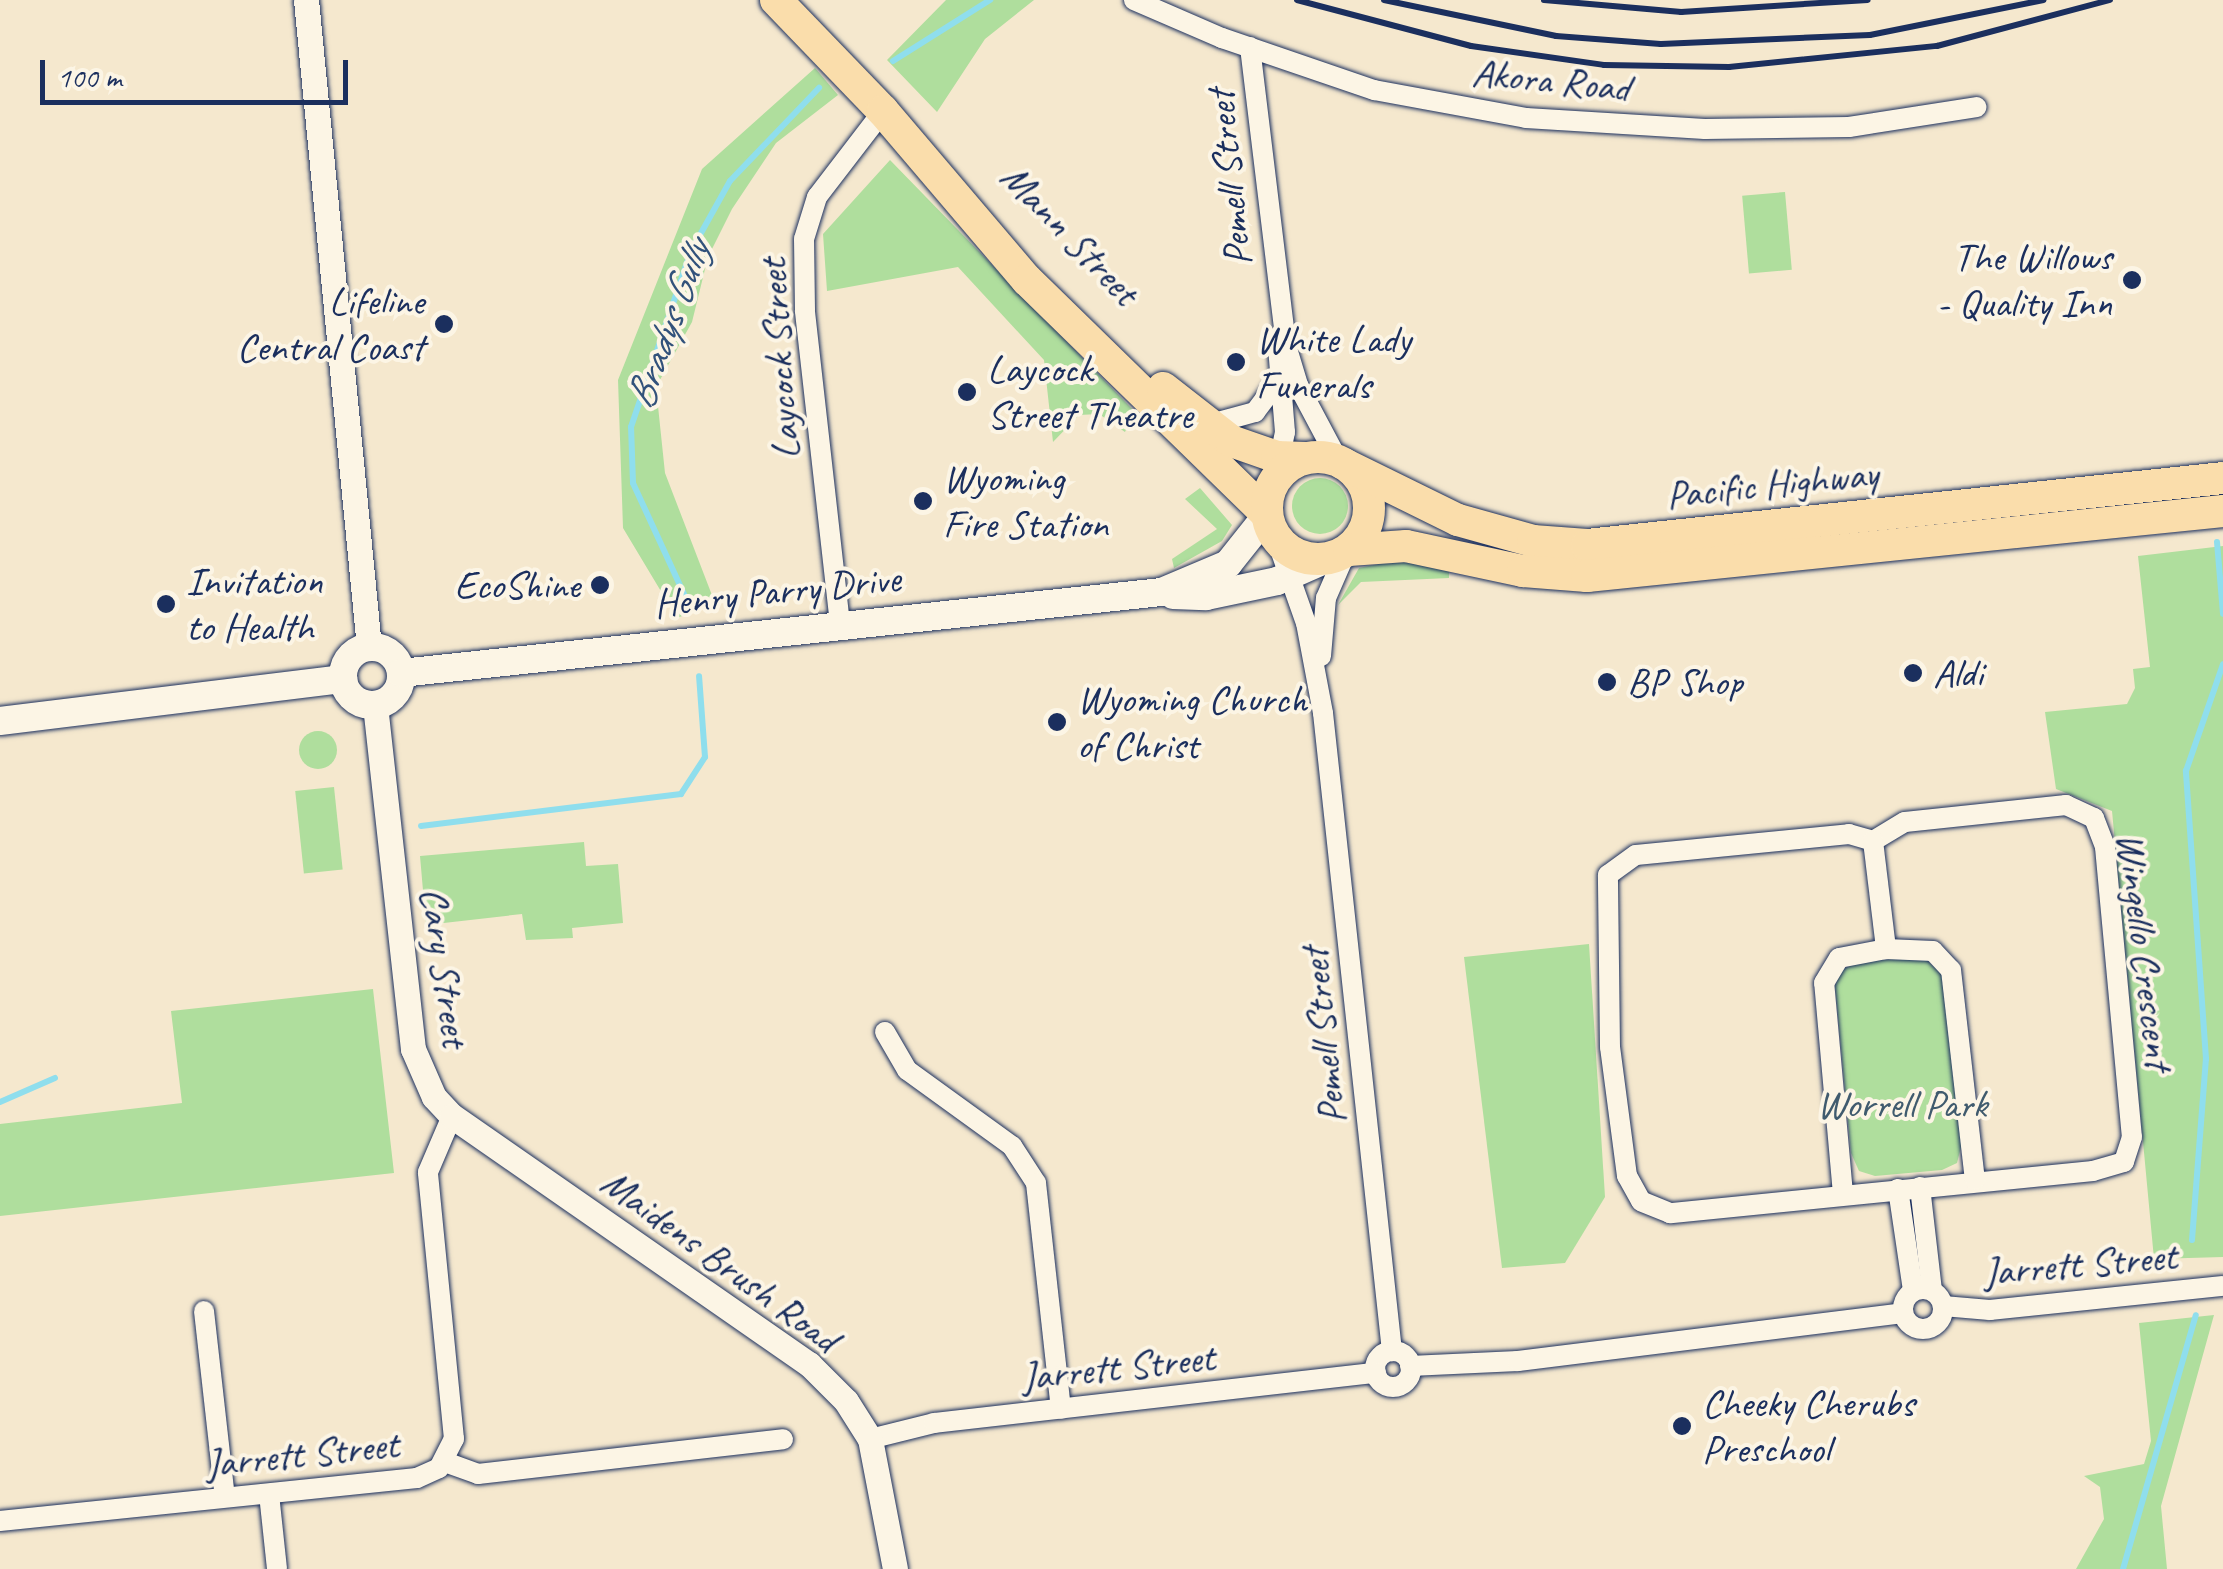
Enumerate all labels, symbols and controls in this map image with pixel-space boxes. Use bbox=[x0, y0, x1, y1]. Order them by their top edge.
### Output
scale bar bbox=[45, 40, 352, 102]
street label: Akora Road bbox=[1471, 48, 1631, 112]
text: 100 m bbox=[57, 58, 122, 96]
street label: Pemell Street bbox=[1196, 88, 1262, 268]
street label: Mann Street bbox=[991, 153, 1149, 315]
place label: The Willows - Quality Inn bbox=[1936, 233, 2112, 327]
water label: Bradys Gully bbox=[614, 234, 722, 416]
street label: Laycock Street bbox=[748, 257, 810, 461]
marker: The Willows - Quality Inn bbox=[2121, 269, 2143, 291]
place label: Lifeline Central Coast bbox=[238, 277, 424, 371]
marker: Lifeline Central Coast bbox=[433, 313, 455, 335]
place label: White Lady Funerals bbox=[1256, 315, 1412, 409]
place label: Laycock Street Theatre bbox=[987, 345, 1191, 439]
marker: White Lady Funerals bbox=[1225, 351, 1247, 373]
marker: Laycock Street Theatre bbox=[956, 381, 978, 403]
street label: Pacific Highway bbox=[1664, 449, 1880, 519]
place label: Wyoming Fire Station bbox=[943, 454, 1110, 548]
marker: Wyoming Fire Station bbox=[912, 490, 934, 512]
street label: Henry Parry Drive bbox=[650, 554, 904, 628]
place label: Invitation to Health bbox=[186, 557, 322, 651]
place label: EcoShine bbox=[454, 561, 580, 609]
marker: EcoShine bbox=[589, 574, 611, 596]
marker: Invitation to Health bbox=[155, 593, 177, 615]
place label: Aldi bbox=[1933, 649, 1983, 697]
place label: BP Shop bbox=[1627, 658, 1744, 706]
marker: Aldi bbox=[1902, 662, 1924, 684]
marker: BP Shop bbox=[1596, 671, 1618, 693]
place label: Wyoming Church of Christ bbox=[1077, 675, 1308, 769]
marker: Wyoming Church of Christ bbox=[1046, 711, 1068, 733]
street label: Wingello Crescent bbox=[2107, 829, 2183, 1073]
street label: Cary Street bbox=[410, 884, 480, 1050]
street label: Pemell Street bbox=[1290, 946, 1356, 1126]
park label: Worrell Park bbox=[1816, 1080, 1988, 1128]
street label: Maidens Brush Road bbox=[592, 1158, 848, 1362]
street label: Jarrett Street bbox=[1981, 1232, 2179, 1296]
street label: Jarrett Street bbox=[1019, 1333, 1217, 1401]
place label: Cheeky Cherubs Preschool bbox=[1702, 1379, 1914, 1473]
marker: Cheeky Cherubs Preschool bbox=[1671, 1415, 1693, 1437]
street label: Jarrett Street bbox=[203, 1420, 401, 1488]

